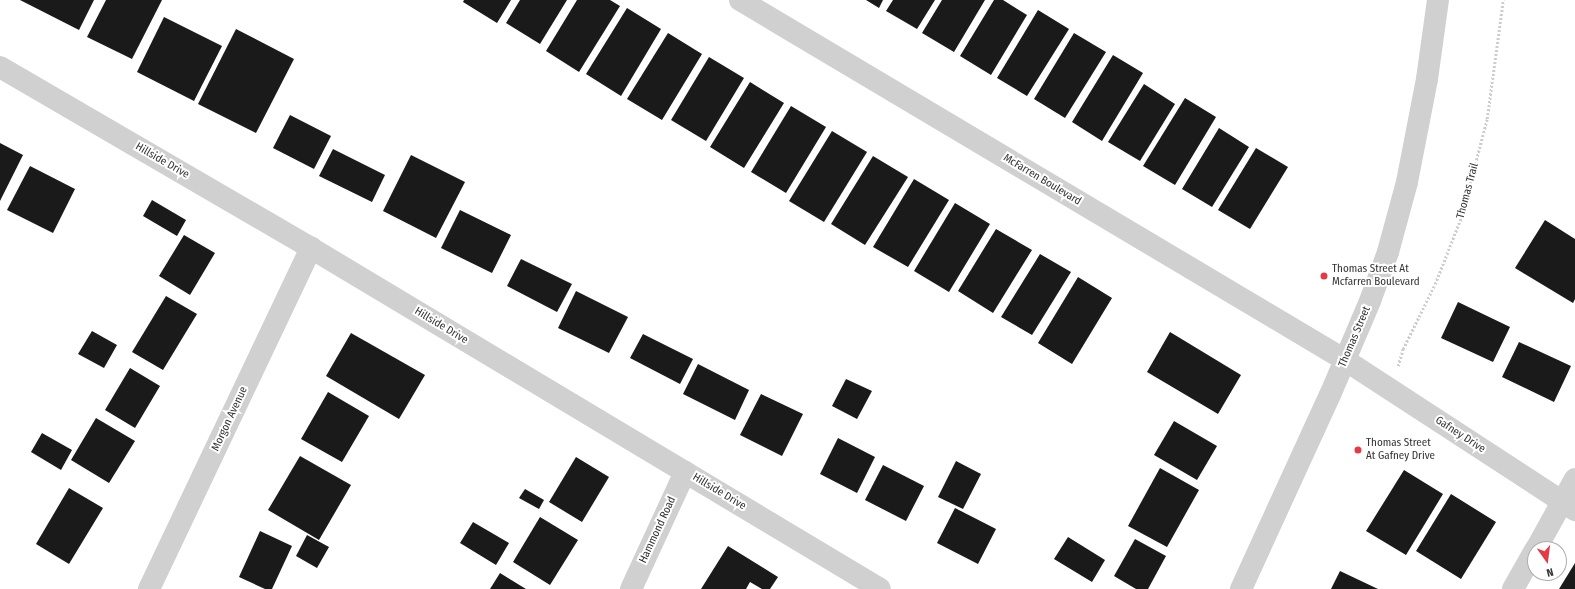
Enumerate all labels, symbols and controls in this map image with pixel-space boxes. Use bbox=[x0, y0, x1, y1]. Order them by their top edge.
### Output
street label: Hillside Drive bbox=[133, 140, 191, 182]
street label: McFarren Boulevard bbox=[1001, 152, 1083, 208]
street label: Thomas Trail bbox=[1454, 162, 1482, 220]
place label: Thomas Street At Mcfarren Boulevard bbox=[1332, 263, 1420, 289]
marker: Thomas Street At Mcfarren Boulevard bbox=[1319, 271, 1329, 281]
street label: Hillside Drive bbox=[412, 305, 470, 347]
street label: Thomas Street bbox=[1336, 305, 1374, 369]
street label: Morgon Avenue bbox=[209, 385, 251, 453]
street label: Gafney Drive bbox=[1432, 414, 1488, 456]
place label: Thomas Street At Gafney Drive bbox=[1366, 437, 1435, 463]
marker: Thomas Street At Gafney Drive bbox=[1353, 445, 1363, 455]
street label: Hillside Drive bbox=[690, 471, 748, 513]
street label: Hammond Road bbox=[637, 495, 679, 565]
north arrow bbox=[1527, 541, 1567, 581]
text: N bbox=[1545, 565, 1555, 579]

